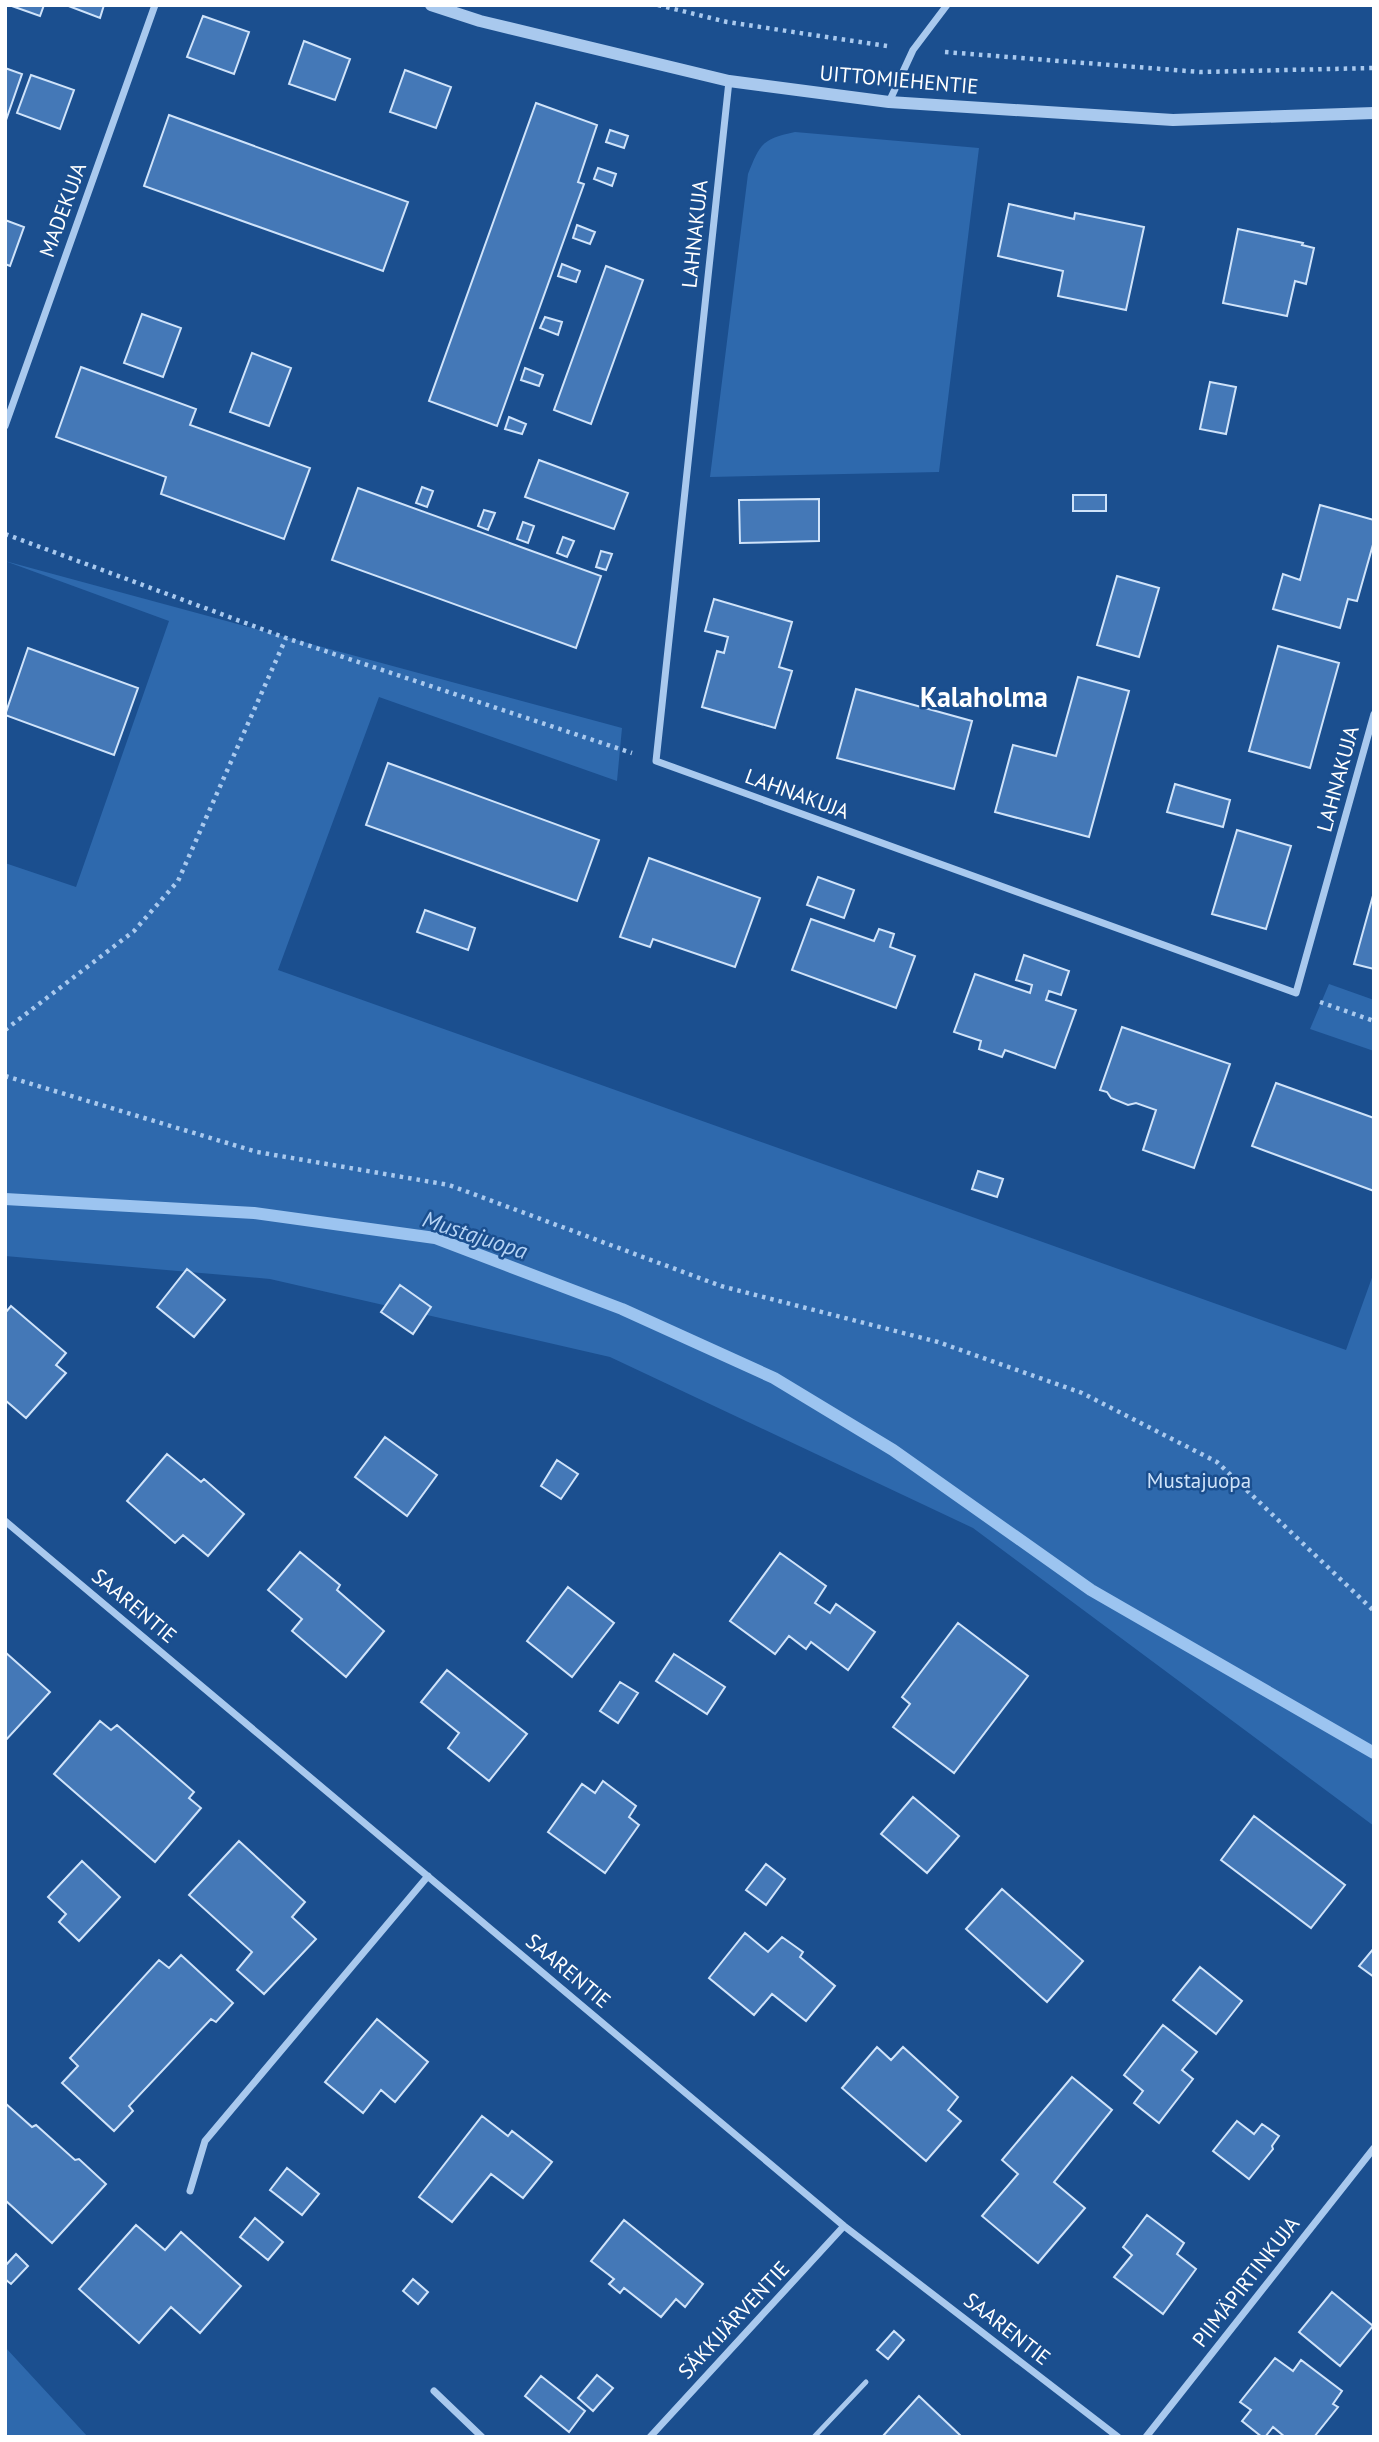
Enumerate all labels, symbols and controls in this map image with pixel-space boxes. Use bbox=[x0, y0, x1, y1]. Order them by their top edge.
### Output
street label: UITTOMIEHENTIE bbox=[818, 59, 980, 100]
street label: MADEKUJA bbox=[33, 158, 92, 261]
street label: LAHNAKUJA bbox=[675, 178, 714, 289]
district label: Kalaholma bbox=[920, 678, 1048, 715]
street label: LAHNAKUJA bbox=[1310, 722, 1365, 835]
street label: LAHNAKUJA bbox=[741, 762, 854, 825]
water label: Mustajuopa bbox=[419, 1204, 531, 1265]
park label: Mustajuopa bbox=[1147, 1467, 1251, 1494]
street label: SAARENTIE bbox=[86, 1562, 182, 1649]
street label: SAARENTIE bbox=[520, 1927, 616, 2014]
street label: PIIMÄPIRTINKUJA bbox=[1186, 2210, 1306, 2353]
street label: SÄKKIJÄRVENTIE bbox=[672, 2255, 795, 2384]
street label: SAARENTIE bbox=[959, 2286, 1056, 2371]

